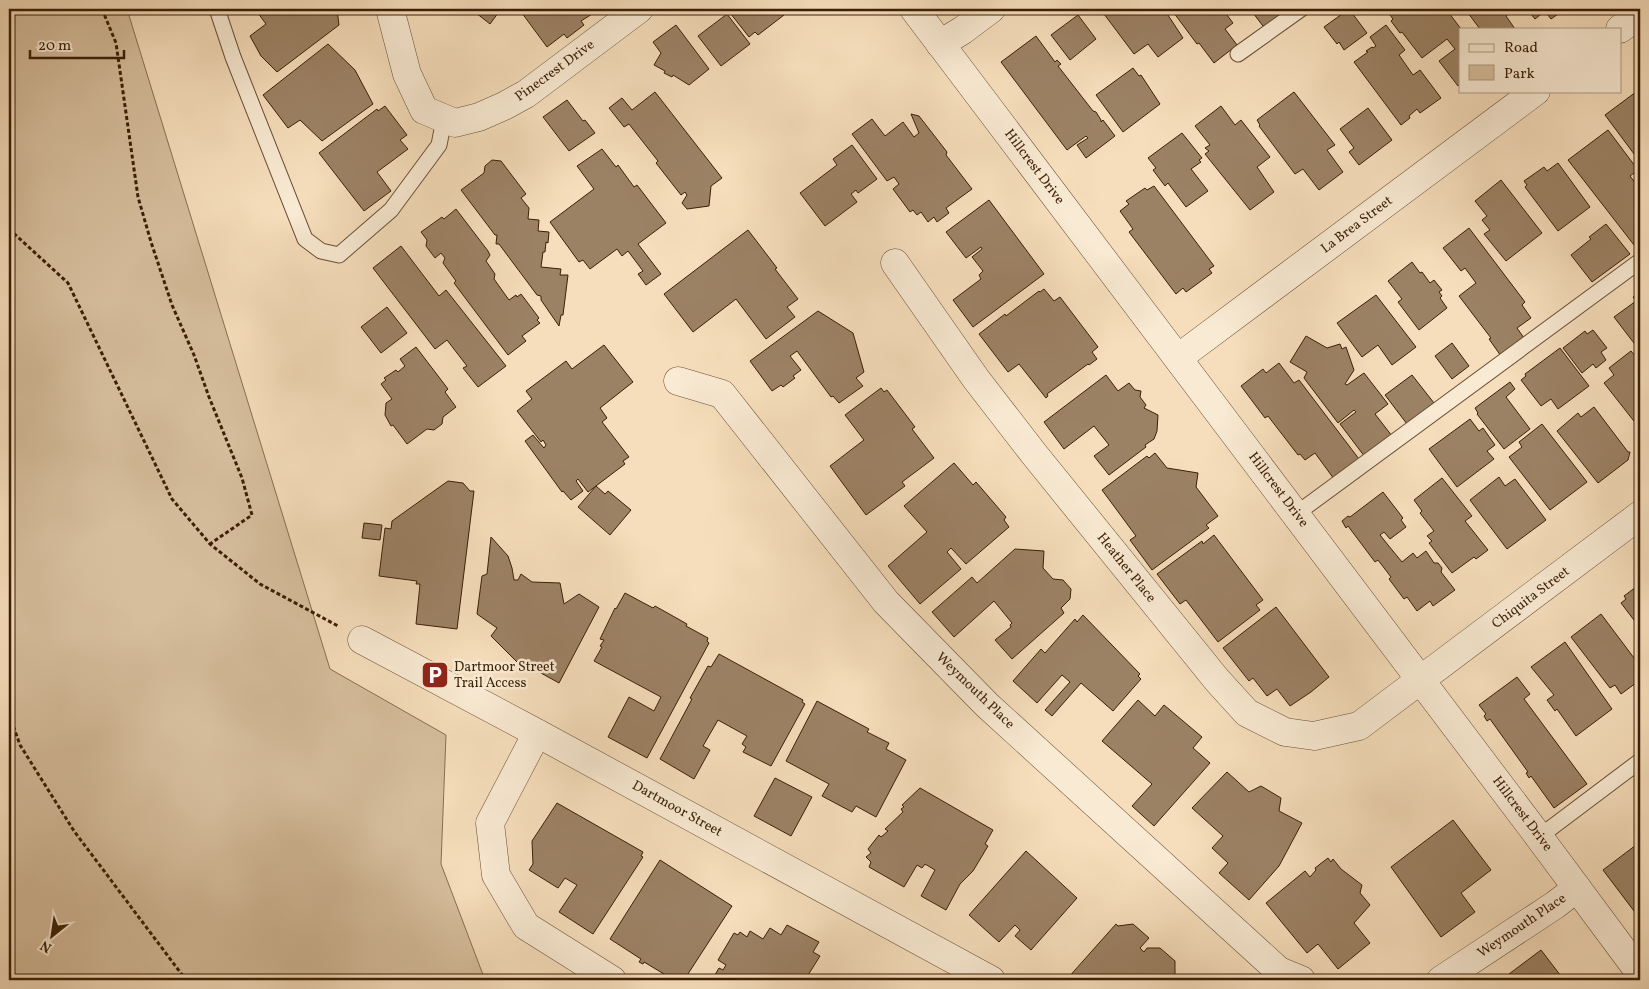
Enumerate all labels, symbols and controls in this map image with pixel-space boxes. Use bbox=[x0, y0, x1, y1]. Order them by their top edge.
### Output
scale bar bbox=[30, 28, 124, 60]
legend bbox=[1459, 28, 1622, 92]
street label: Pinecrest Drive bbox=[511, 35, 599, 106]
text: 20 m bbox=[38, 36, 71, 57]
text: Road bbox=[1504, 38, 1538, 59]
text: Park bbox=[1504, 64, 1535, 85]
street label: Hillcrest Drive bbox=[999, 125, 1069, 209]
street label: La Brea Street bbox=[1317, 192, 1397, 258]
street label: Hillcrest Drive bbox=[1243, 448, 1313, 532]
street label: Heather Place bbox=[1092, 529, 1160, 607]
street label: Chiquita Street bbox=[1488, 562, 1574, 634]
street label: Weymouth Place bbox=[931, 648, 1019, 734]
place label: Dartmoor Street Trail Access bbox=[454, 658, 555, 693]
parking icon: Dartmoor Street Trail Access bbox=[420, 660, 450, 690]
street label: Hillcrest Drive bbox=[1487, 772, 1557, 856]
street label: Dartmoor Street bbox=[628, 776, 726, 842]
street label: Weymouth Place bbox=[1474, 889, 1570, 963]
north arrow bbox=[28, 912, 78, 962]
text: N bbox=[37, 935, 55, 957]

